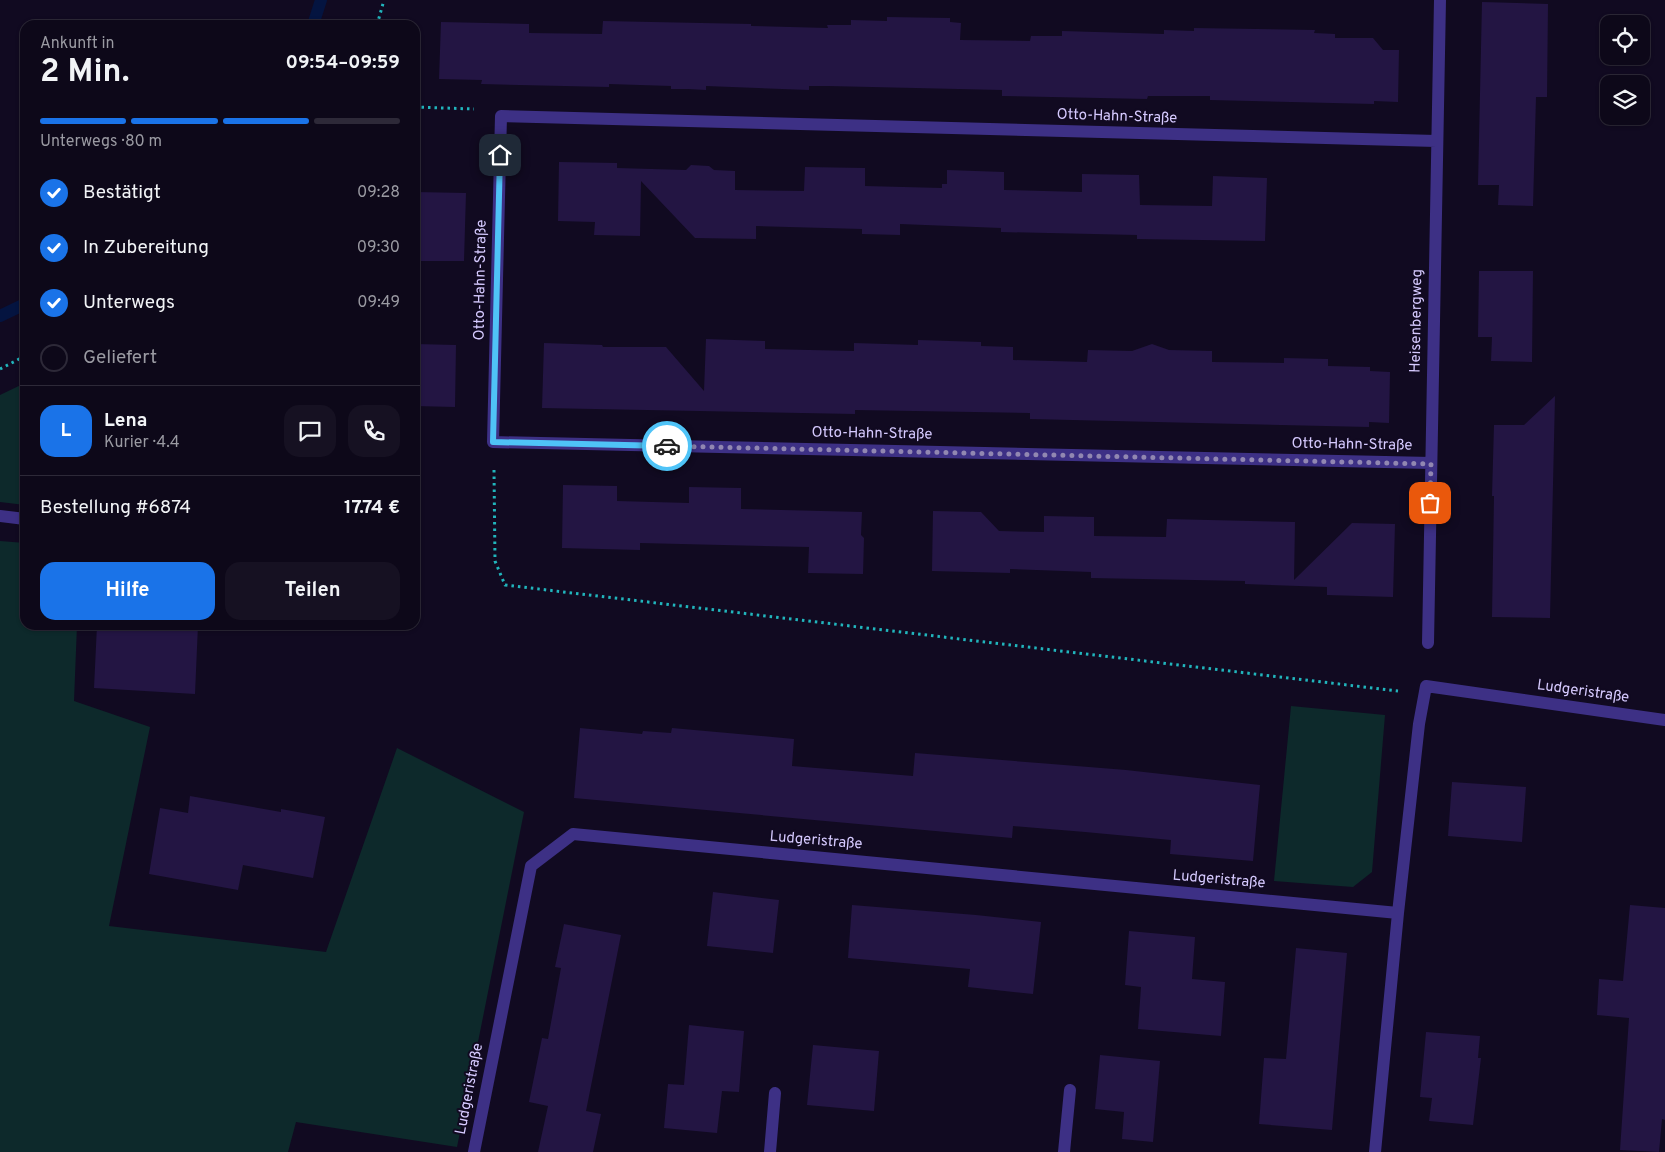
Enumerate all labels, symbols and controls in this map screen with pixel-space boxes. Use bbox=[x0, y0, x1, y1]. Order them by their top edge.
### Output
map controls bbox=[1600, 15, 1650, 125]
button: locate bbox=[1600, 15, 1650, 65]
text: Ankunft in bbox=[40, 34, 115, 54]
text: 09:54–09:59 bbox=[285, 51, 400, 75]
text: 2 Min. bbox=[40, 53, 130, 93]
button: layers bbox=[1600, 75, 1650, 125]
street label: Otto-Hahn-Straße bbox=[1056, 105, 1178, 129]
text: Unterwegs · 80 m bbox=[40, 132, 162, 152]
pin bbox=[479, 134, 521, 176]
icon: home bbox=[486, 141, 514, 169]
icon: check bbox=[40, 179, 68, 207]
text: Bestätigt bbox=[83, 181, 161, 205]
text: 09:28 bbox=[357, 183, 400, 203]
street label: Otto-Hahn-Straße bbox=[470, 219, 492, 341]
icon: check bbox=[40, 234, 68, 262]
text: In Zubereitung bbox=[83, 236, 209, 260]
text: 09:30 bbox=[357, 238, 400, 258]
street label: Heisenbergweg bbox=[1407, 269, 1427, 373]
icon: check bbox=[40, 289, 68, 317]
text: Unterwegs bbox=[83, 291, 175, 315]
text: 09:49 bbox=[357, 293, 400, 313]
text: Geliefert bbox=[83, 346, 157, 370]
button: chat bbox=[284, 405, 336, 457]
button: phone bbox=[348, 405, 400, 457]
text: Lena bbox=[104, 409, 147, 433]
text: L bbox=[61, 419, 71, 443]
courier bbox=[642, 421, 692, 471]
street label: Otto-Hahn-Straße bbox=[811, 423, 933, 445]
icon: car bbox=[653, 432, 681, 460]
text: Kurier · 4.4 bbox=[104, 433, 180, 453]
street label: Otto-Hahn-Straße bbox=[1291, 434, 1413, 456]
pin bbox=[1409, 482, 1451, 524]
icon: bag bbox=[1416, 489, 1444, 517]
text: Bestellung #6874 bbox=[40, 496, 191, 520]
text: 17.74 € bbox=[344, 496, 400, 520]
button: Hilfe bbox=[40, 562, 215, 620]
button: Teilen bbox=[225, 562, 400, 620]
street label: Ludgeristraße bbox=[1536, 676, 1630, 708]
street label: Ludgeristraße bbox=[769, 827, 863, 855]
street label: Ludgeristraße bbox=[1172, 866, 1266, 894]
street label: Ludgeristraße bbox=[452, 1042, 488, 1136]

